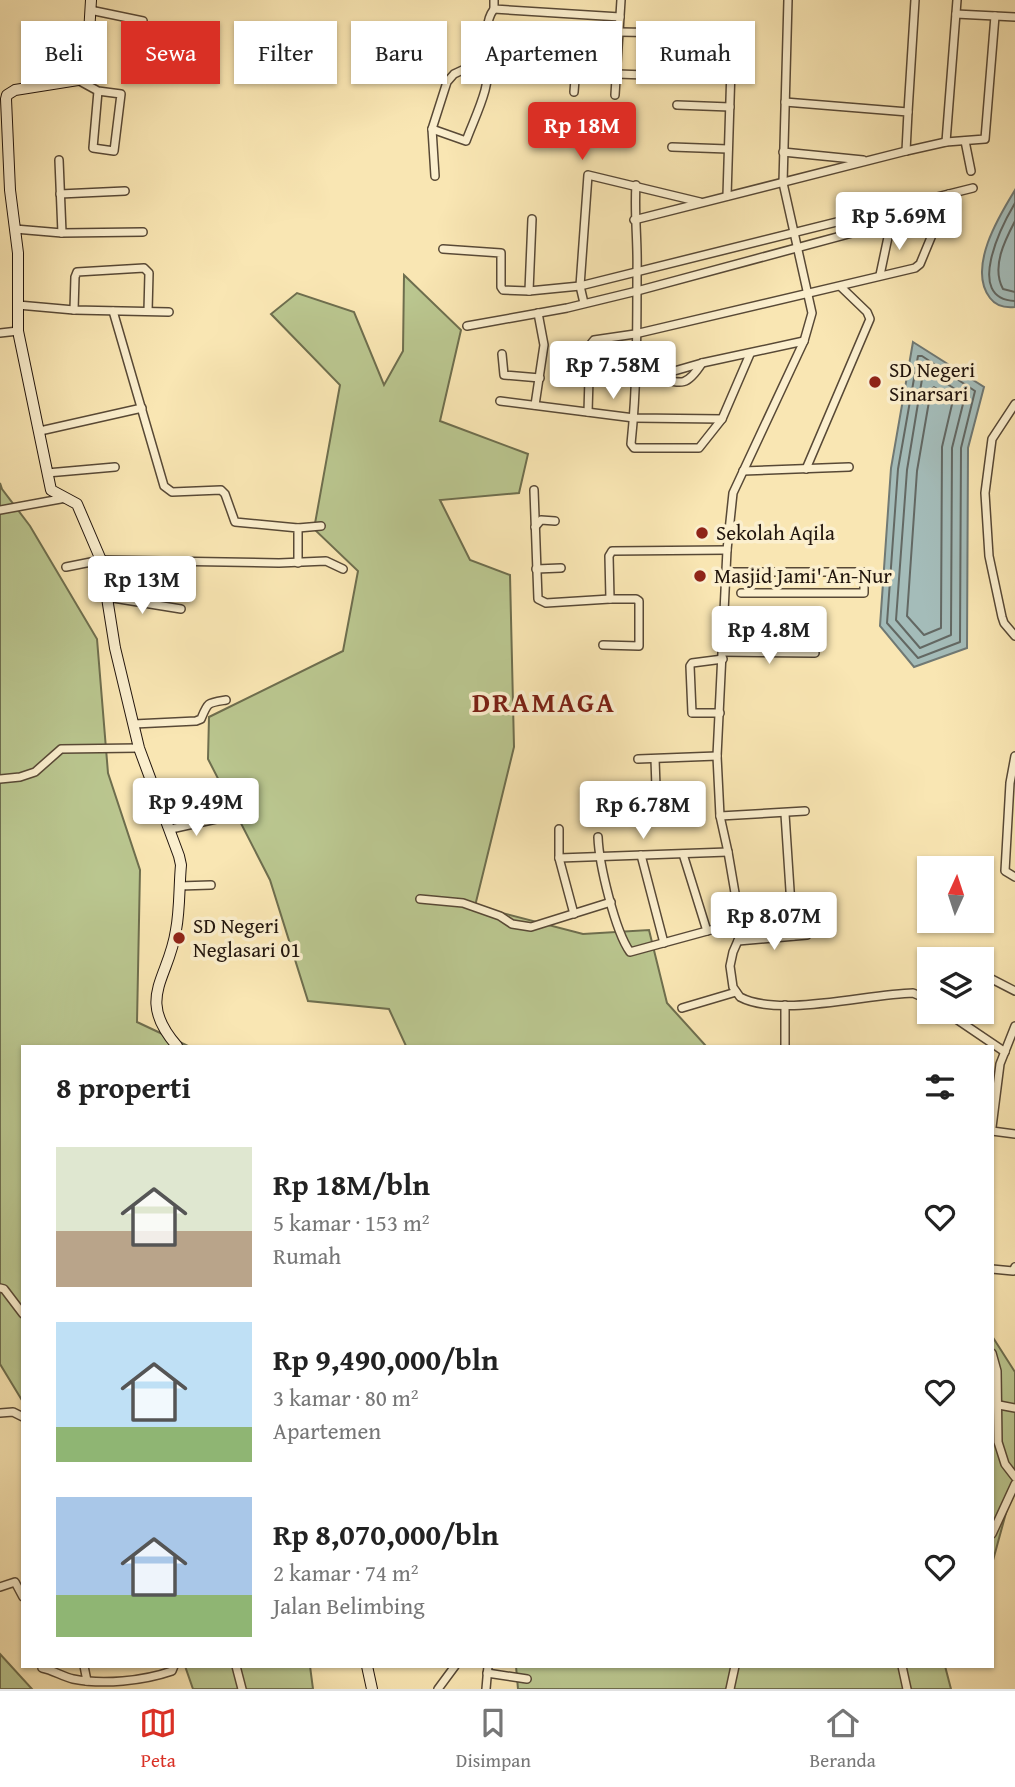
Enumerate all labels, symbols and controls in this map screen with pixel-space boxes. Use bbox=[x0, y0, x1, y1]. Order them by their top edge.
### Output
chip: Beli bbox=[21, 21, 107, 84]
chip: Sewa bbox=[121, 21, 220, 84]
chip: Filter bbox=[234, 21, 337, 84]
chip: Baru bbox=[351, 21, 447, 84]
chip: Apartemen bbox=[461, 21, 622, 84]
chip: Rumah bbox=[636, 21, 755, 84]
pin: Rp 18M bbox=[525, 102, 639, 162]
text: Rp 18M bbox=[544, 108, 620, 141]
pin: Rp 5.69M bbox=[827, 192, 971, 252]
text: Rp 5.69M bbox=[852, 198, 946, 231]
pin: Rp 7.58M bbox=[541, 342, 685, 401]
text: Rp 7.58M bbox=[566, 347, 660, 380]
place label: SD Negeri Sinarsari bbox=[889, 354, 975, 409]
marker: SD Negeri Sinarsari bbox=[867, 374, 883, 390]
place label: Sekolah Aqila bbox=[716, 517, 835, 548]
marker: Sekolah Aqila bbox=[694, 525, 710, 541]
pin: Rp 13M bbox=[85, 556, 199, 616]
place label: Masjid Jami' An-Nur bbox=[714, 560, 892, 591]
text: Rp 13M bbox=[104, 562, 180, 595]
marker: Masjid Jami' An-Nur bbox=[692, 568, 708, 584]
pin: Rp 4.8M bbox=[704, 606, 834, 666]
text: Rp 4.8M bbox=[728, 612, 810, 645]
district label: DRAMAGA bbox=[472, 681, 616, 722]
pin: Rp 9.49M bbox=[124, 778, 268, 838]
pin: Rp 6.78M bbox=[571, 782, 715, 841]
text: Rp 9.49M bbox=[149, 784, 243, 817]
text: Rp 6.78M bbox=[596, 787, 690, 820]
north arrow bbox=[917, 856, 994, 933]
map controls bbox=[917, 856, 994, 1024]
pin: Rp 8.07M bbox=[702, 892, 846, 952]
text: Rp 8.07M bbox=[727, 898, 821, 931]
place label: SD Negeri Neglasari 01 bbox=[193, 910, 301, 965]
marker: SD Negeri Neglasari 01 bbox=[171, 930, 187, 946]
button: layers bbox=[917, 947, 994, 1024]
text: 8 properti bbox=[56, 1065, 191, 1109]
icon: filters bbox=[921, 1068, 959, 1106]
text: Rp 18M/bln bbox=[273, 1162, 430, 1206]
icon: home bbox=[112, 1175, 196, 1259]
icon: heart bbox=[921, 1198, 959, 1236]
text: 5 kamar · 153 m² bbox=[273, 1206, 430, 1239]
text: Rumah bbox=[273, 1239, 341, 1272]
text: Rp 9,490,000/bln bbox=[273, 1337, 499, 1381]
icon: home bbox=[112, 1350, 196, 1434]
icon: heart bbox=[921, 1373, 959, 1411]
text: 3 kamar · 80 m² bbox=[273, 1381, 419, 1414]
text: Apartemen bbox=[273, 1414, 381, 1447]
text: Rp 8,070,000/bln bbox=[273, 1512, 499, 1556]
icon: home bbox=[112, 1525, 196, 1609]
icon: heart bbox=[921, 1548, 959, 1586]
text: 2 kamar · 74 m² bbox=[273, 1556, 419, 1589]
text: Jalan Belimbing bbox=[273, 1589, 425, 1622]
tab: Peta bbox=[139, 1704, 177, 1774]
tab: Disimpan bbox=[456, 1704, 531, 1774]
tab: Beranda bbox=[810, 1704, 876, 1774]

